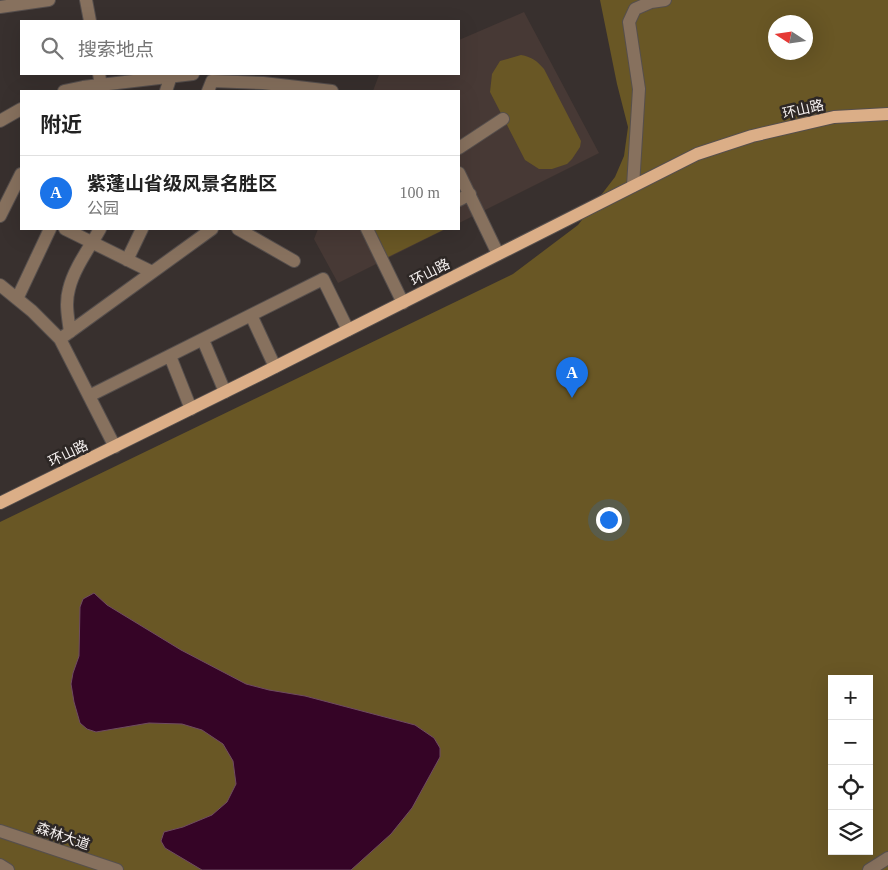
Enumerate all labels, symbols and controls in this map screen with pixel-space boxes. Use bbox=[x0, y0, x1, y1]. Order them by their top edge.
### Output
north arrow bbox=[768, 15, 813, 60]
search box bbox=[20, 20, 460, 75]
icon: search bbox=[38, 34, 66, 62]
text: 搜索地点 bbox=[78, 39, 154, 60]
street label: 环山路 bbox=[781, 97, 825, 122]
text: 附近 bbox=[40, 113, 82, 137]
text: 紫蓬山省级风景名胜区 bbox=[87, 173, 277, 194]
text: A bbox=[50, 184, 62, 201]
text: 100 m bbox=[400, 184, 440, 201]
text: 公园 bbox=[87, 200, 119, 217]
street label: 环山路 bbox=[408, 256, 452, 289]
pin: A bbox=[556, 357, 588, 398]
street label: 环山路 bbox=[46, 438, 90, 469]
your location bbox=[596, 507, 622, 533]
map controls bbox=[828, 675, 873, 855]
button: + bbox=[828, 675, 873, 720]
button: − bbox=[828, 720, 873, 765]
button: locate bbox=[828, 765, 873, 810]
button: layers bbox=[828, 810, 873, 855]
street label: 森林大道 bbox=[34, 820, 92, 853]

